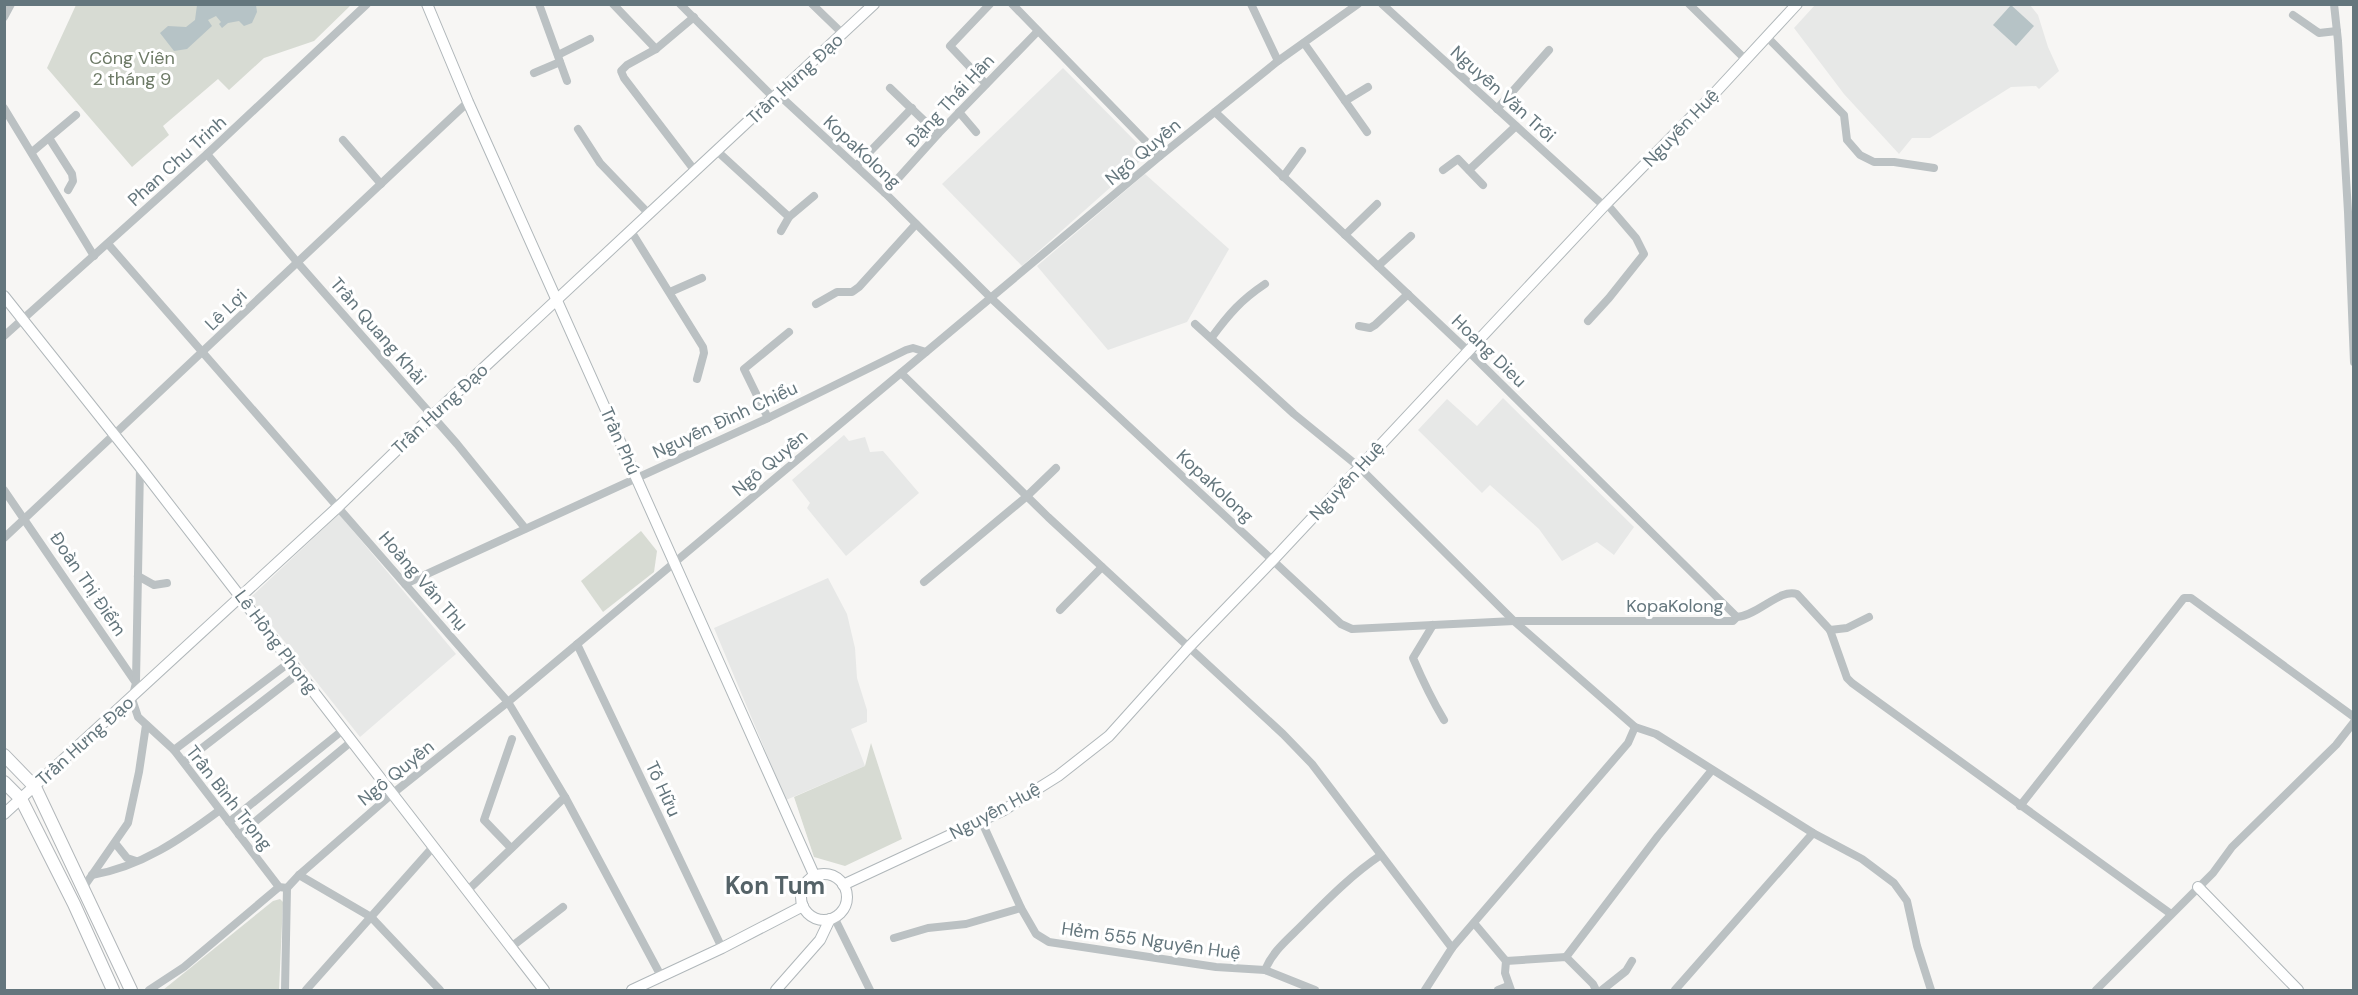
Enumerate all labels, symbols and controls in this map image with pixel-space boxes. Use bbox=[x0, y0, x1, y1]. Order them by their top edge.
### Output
street label: Trần Hưng Đạo bbox=[742, 28, 848, 130]
street label: Nguyễn Văn Trỗi bbox=[1445, 40, 1561, 148]
park label: Công Viên 2 tháng 9 bbox=[89, 46, 175, 91]
street label: Đặng Thái Hân bbox=[900, 49, 1000, 153]
street label: Nguyễn Huệ bbox=[1638, 84, 1724, 172]
street label: Phan Chu Trinh bbox=[123, 110, 231, 212]
street label: KopaKolong bbox=[818, 110, 906, 194]
street label: Ngô Quyền bbox=[1100, 113, 1186, 191]
street label: Trần Quang Khải bbox=[325, 272, 431, 390]
street label: Lê Lợi bbox=[200, 284, 252, 336]
street label: Hoang Dieu bbox=[1446, 309, 1532, 393]
street label: Trần Hưng Đạo bbox=[387, 358, 493, 460]
street label: Nguyễn Đình Chiểu bbox=[649, 376, 801, 464]
street label: Trần Phú bbox=[594, 403, 646, 479]
street label: Ngô Quyền bbox=[727, 424, 813, 502]
street label: Nguyễn Huệ bbox=[1304, 436, 1390, 526]
street label: KopaKolong bbox=[1171, 444, 1259, 528]
street label: Hoàng Văn Thụ bbox=[373, 526, 473, 636]
street label: Đoàn Thị Điểm bbox=[44, 527, 132, 641]
street label: Lê Hồng Phong bbox=[229, 585, 323, 699]
street label: KopaKolong bbox=[1626, 594, 1724, 618]
street label: Trần Hưng Đạo bbox=[31, 691, 139, 791]
street label: Ngô Quyền bbox=[353, 735, 439, 811]
street label: Trần Bình Trọng bbox=[180, 741, 278, 855]
street label: Tố Hữu bbox=[640, 757, 686, 821]
street label: Nguyễn Huệ bbox=[945, 777, 1045, 845]
district label: Kon Tum bbox=[725, 870, 825, 901]
street label: Hẻm 555 Nguyễn Huệ bbox=[1060, 917, 1242, 965]

